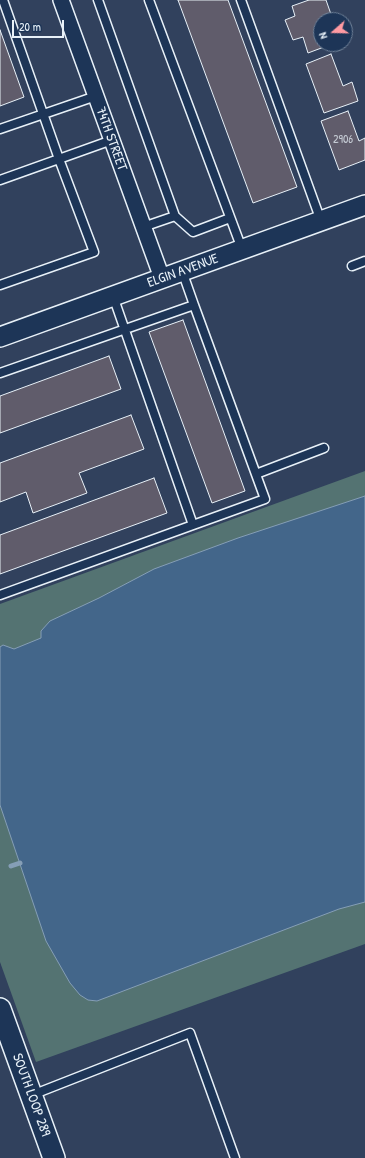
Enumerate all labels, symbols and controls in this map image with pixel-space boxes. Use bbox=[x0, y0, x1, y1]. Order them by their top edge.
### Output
scale bar bbox=[14, 12, 66, 38]
north arrow bbox=[313, 12, 353, 52]
text: 20 m bbox=[19, 18, 41, 35]
text: N bbox=[315, 31, 330, 41]
street label: 74TH STREET bbox=[92, 105, 130, 173]
house number: 2906 bbox=[333, 133, 353, 147]
street label: ELGIN AVENUE bbox=[145, 250, 221, 292]
street label: SOUTH LOOP 289 bbox=[8, 1051, 54, 1139]

